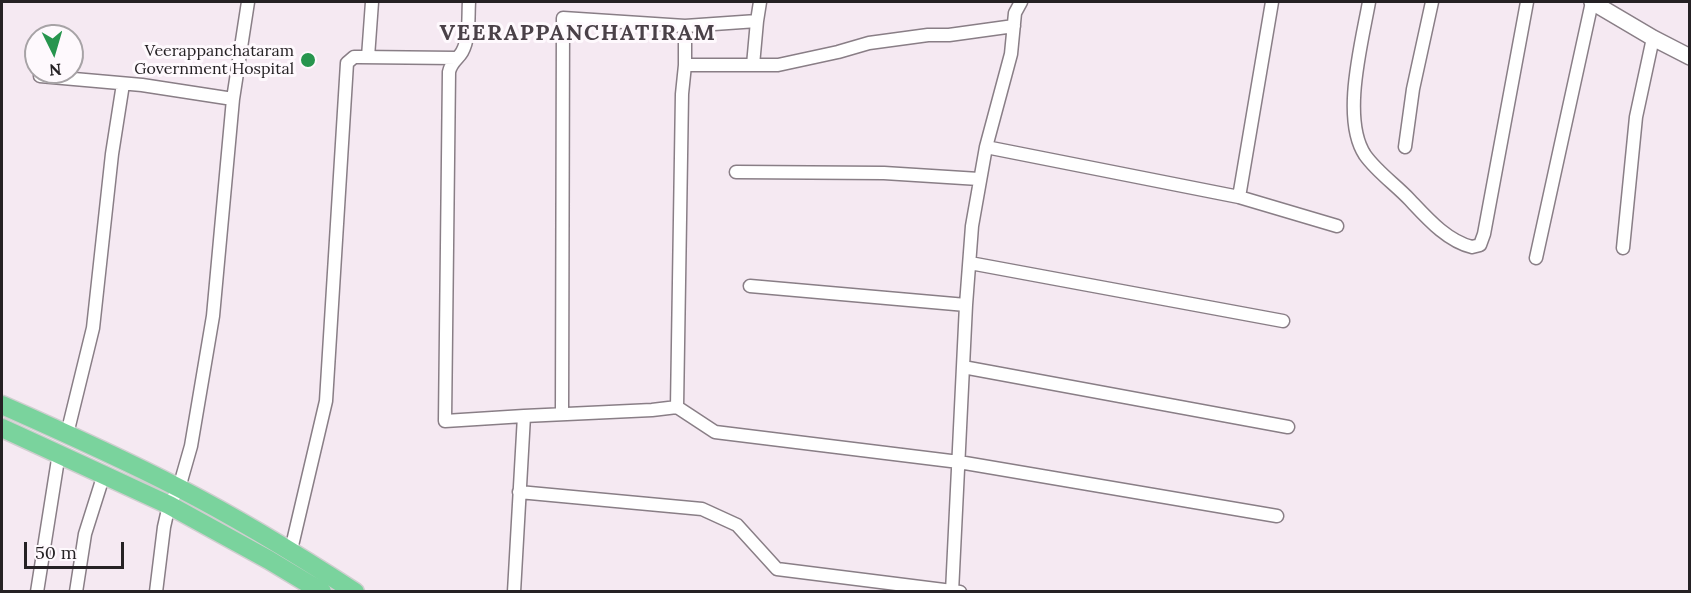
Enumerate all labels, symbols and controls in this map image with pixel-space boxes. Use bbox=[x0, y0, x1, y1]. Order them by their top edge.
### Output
district label: VEERAPPANCHATIRAM bbox=[440, 21, 716, 47]
north arrow bbox=[24, 24, 84, 84]
place label: Veerappanchataram Government Hospital bbox=[134, 41, 294, 79]
marker: Veerappanchataram Government Hospital bbox=[299, 51, 317, 69]
text: N bbox=[48, 59, 62, 80]
scale bar bbox=[27, 530, 128, 568]
text: 50 m bbox=[35, 541, 77, 564]

